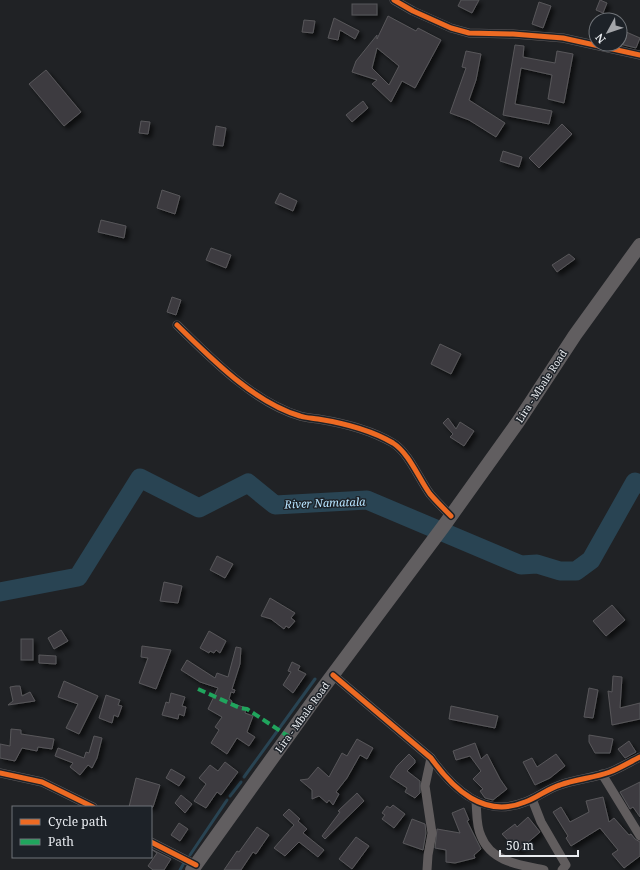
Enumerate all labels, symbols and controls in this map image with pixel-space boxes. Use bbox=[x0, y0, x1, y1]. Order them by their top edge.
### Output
north arrow bbox=[588, 12, 628, 52]
text: N bbox=[591, 30, 608, 47]
street label: Lira - Mbale Road bbox=[512, 347, 570, 425]
water label: River Namatala bbox=[283, 494, 366, 511]
street label: Lira - Mbale Road bbox=[272, 679, 332, 755]
legend bbox=[12, 806, 152, 858]
text: Cycle path bbox=[48, 813, 108, 830]
scale bar bbox=[500, 832, 578, 858]
text: Path bbox=[48, 833, 74, 850]
text: 50 m bbox=[506, 837, 534, 854]

